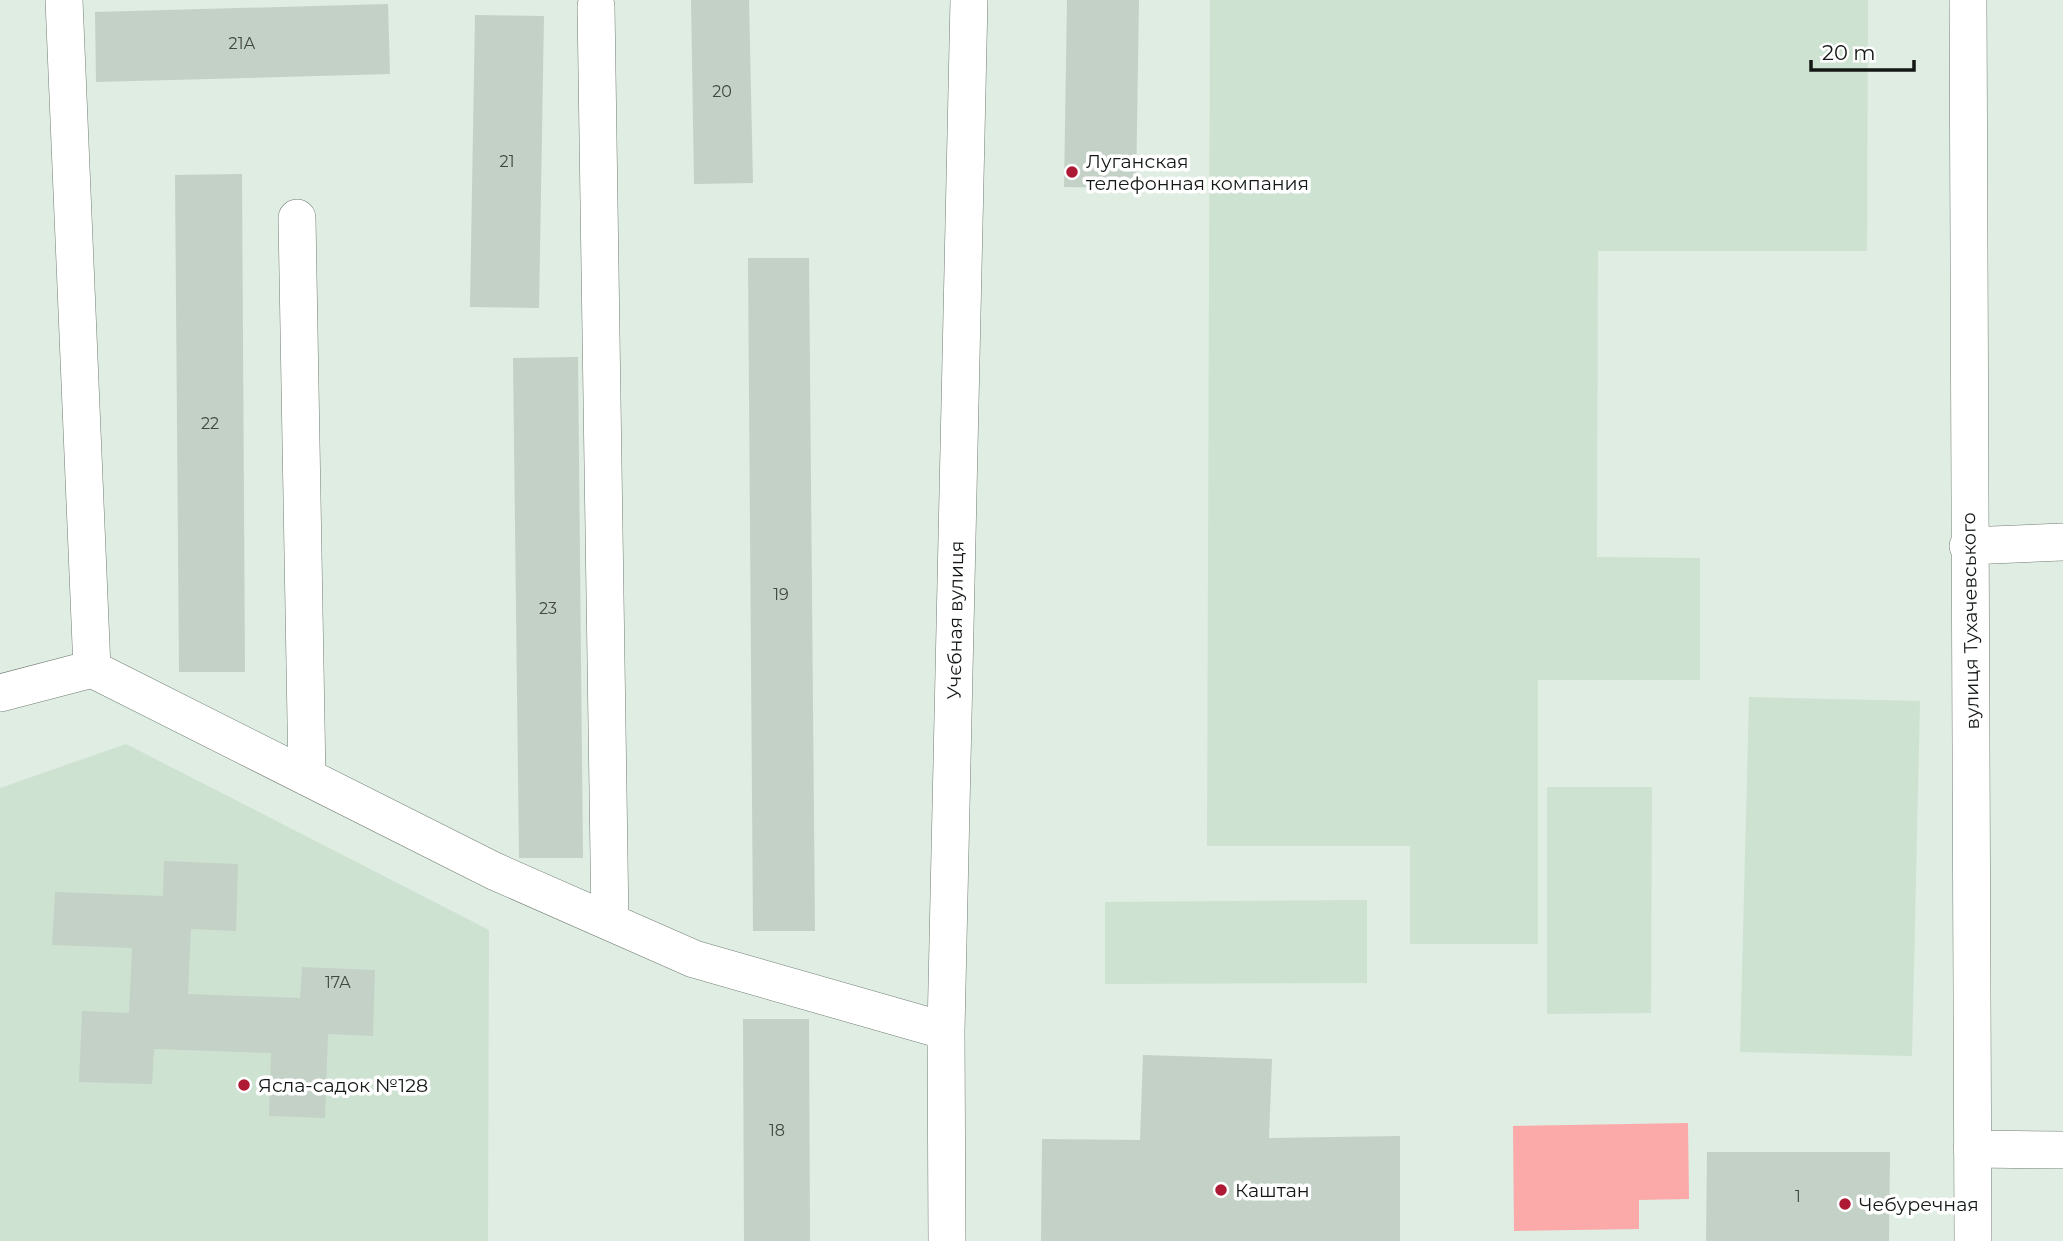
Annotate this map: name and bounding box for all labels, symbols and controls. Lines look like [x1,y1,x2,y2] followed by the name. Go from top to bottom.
[1811,28,1914,72] scale bar
[229,34,255,53] house number: 21А
[1822,40,1876,65] text: 20 m
[712,82,732,101] house number: 20
[1086,150,1309,195] place label: Луганская телефонная компания
[500,152,514,171] house number: 21
[1064,164,1080,180] marker: Луганская телефонная компания
[201,414,219,433] house number: 22
[1957,512,1984,730] street label: вулиця Тухачевського
[943,540,968,700] street label: Учєбная вулиця
[773,585,789,604] house number: 19
[539,599,557,618] house number: 23
[325,973,351,992] house number: 17А
[258,1074,428,1097] place label: Ясла-садок №128
[236,1077,252,1093] marker: Ясла-садок №128
[769,1121,785,1140] house number: 18
[1235,1179,1310,1202] place label: Каштан
[1213,1182,1229,1198] marker: Каштан
[1795,1187,1801,1206] house number: 1
[1859,1193,1979,1216] place label: Чебуречная
[1837,1196,1853,1212] marker: Чебуречная

